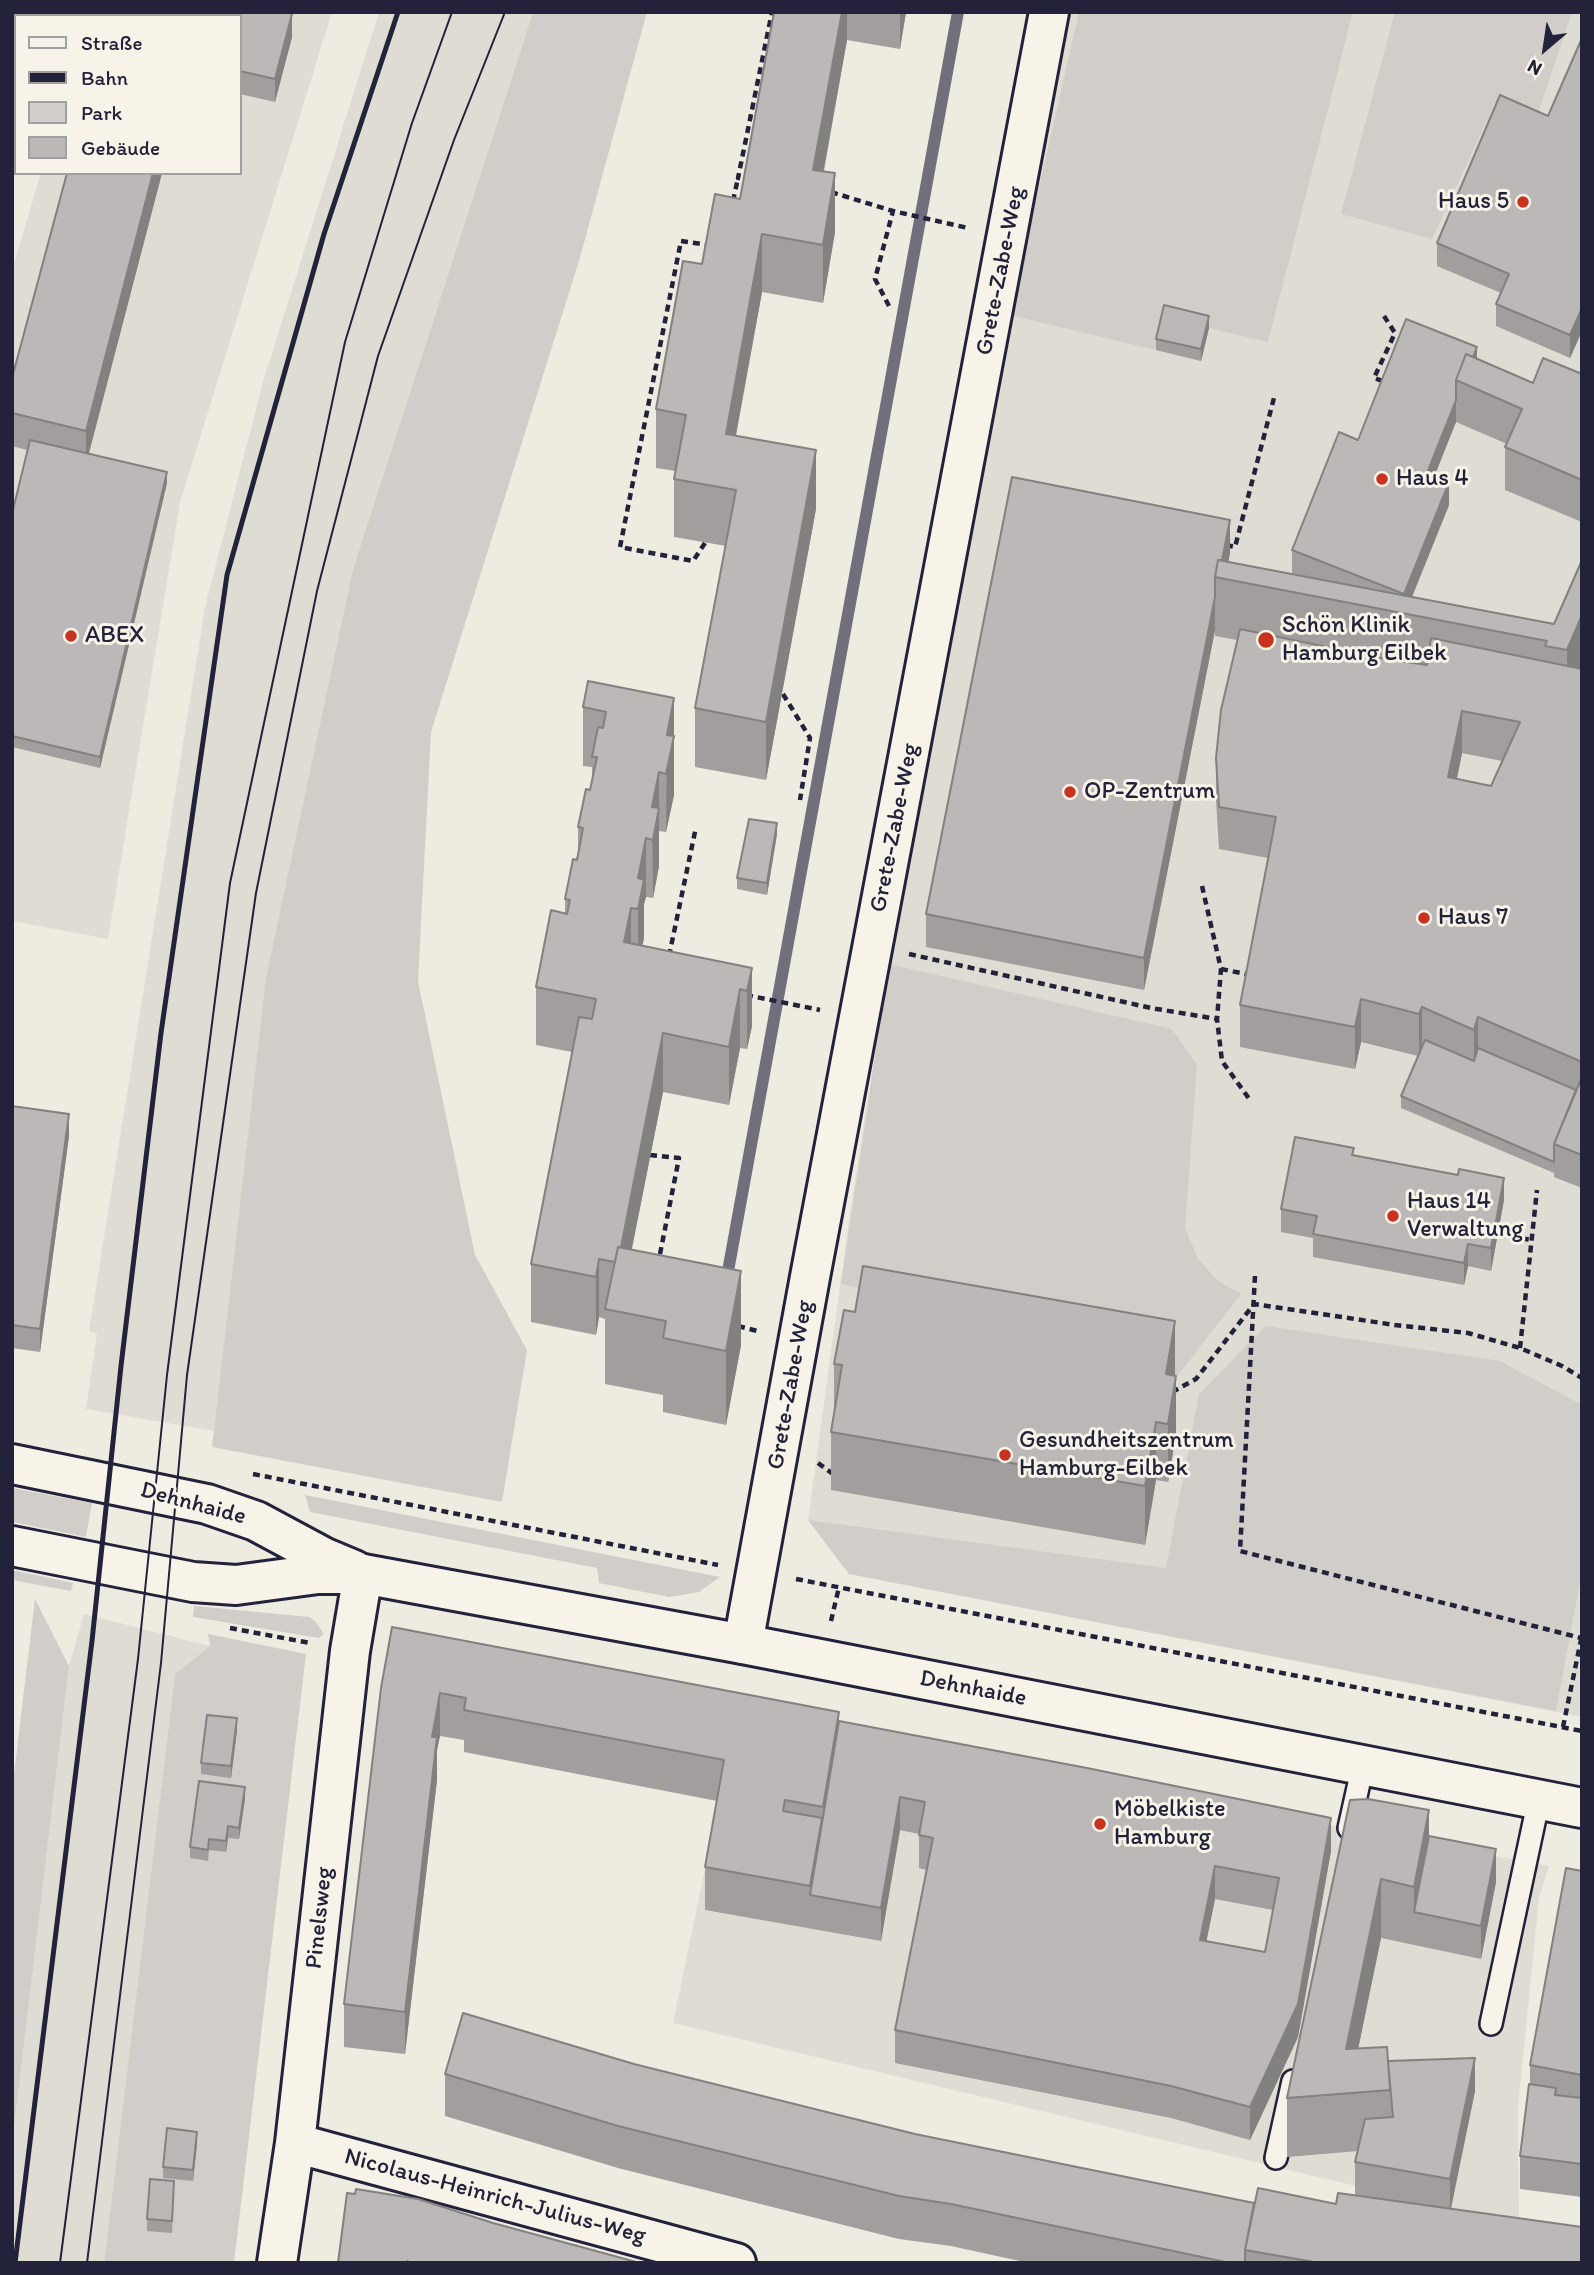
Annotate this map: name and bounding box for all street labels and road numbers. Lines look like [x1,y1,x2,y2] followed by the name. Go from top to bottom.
[971,184,1031,358] street label: Grete-Zabe-Weg
[865,741,925,915] street label: Grete-Zabe-Weg
[762,1298,820,1472] street label: Grete-Zabe-Weg
[137,1476,249,1532] street label: Dehnhaide
[917,1665,1029,1713] street label: Dehnhaide
[300,1866,340,1970] street label: Pinelsweg
[341,2143,649,2251] street label: Nicolaus-Heinrich-Julius-Weg

